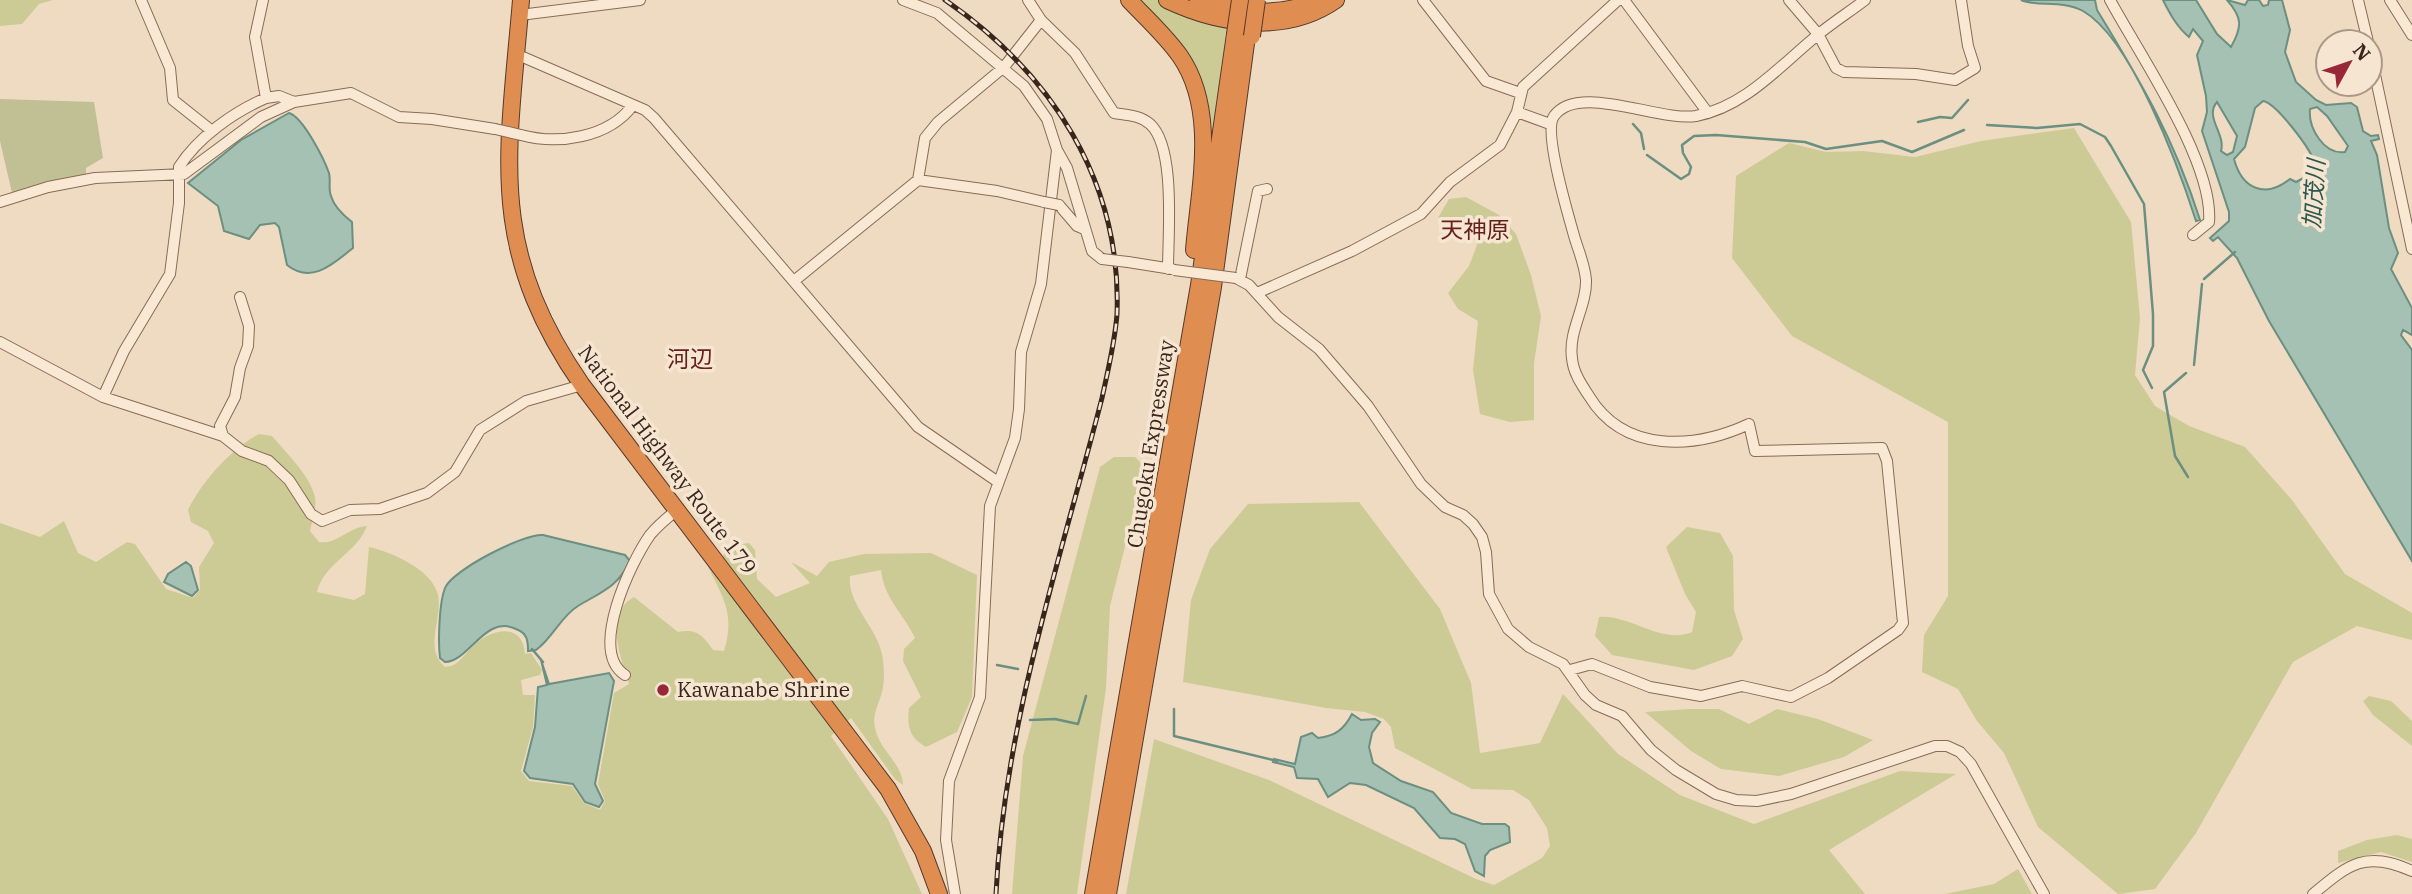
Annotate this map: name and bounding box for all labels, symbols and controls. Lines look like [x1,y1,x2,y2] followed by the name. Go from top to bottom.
[2314,28,2384,98] north arrow
[2348,39,2376,66] text: N
[2296,155,2331,229] water label: 加茂川
[1441,214,1510,244] district label: 天神原
[1120,337,1180,550] street label: Chugoku Expressway
[572,339,763,580] street label: National Highway Route 179
[667,343,713,373] district label: 河辺
[677,675,850,703] place label: Kawanabe Shrine
[655,682,671,698] marker: Kawanabe Shrine

